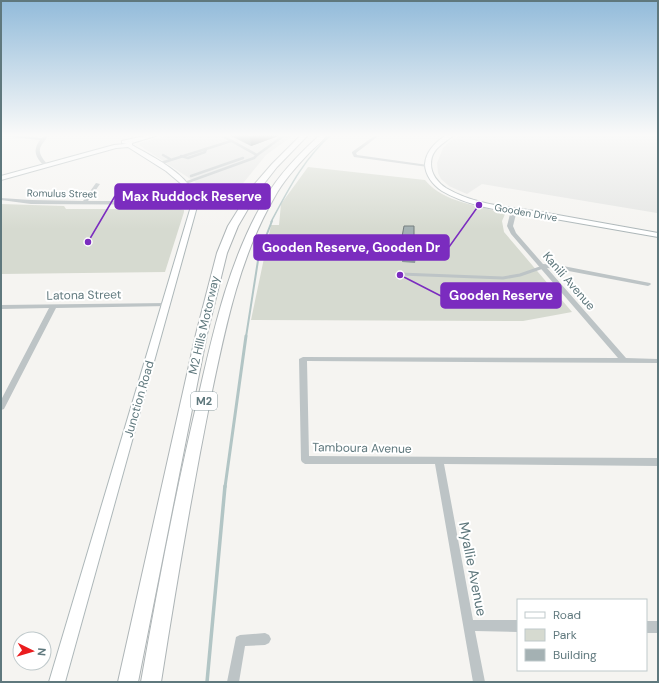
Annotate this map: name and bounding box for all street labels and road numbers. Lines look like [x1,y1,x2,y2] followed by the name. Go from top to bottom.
[27,186,97,201] street label: Romulus Street
[494,201,559,224] street label: Gooden Drive
[539,248,599,314] street label: Kanili Avenue
[185,274,223,376] street label: M2 Hills Motorway
[46,286,122,304] street label: Latona Street
[120,359,158,439] street label: Junction Road
[191,392,217,410] road number: M2
[312,439,412,457] street label: Tamboura Avenue
[455,520,491,618] street label: Myallie Avenue

